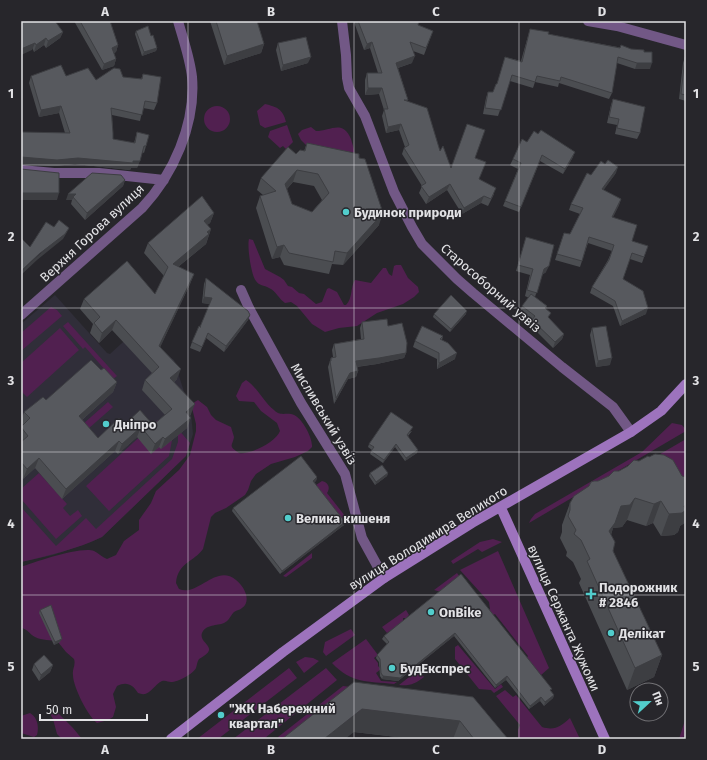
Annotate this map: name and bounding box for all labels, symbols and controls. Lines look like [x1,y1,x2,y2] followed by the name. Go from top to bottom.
[100,4,109,19] text: A
[267,4,275,19] text: B
[432,4,440,19] text: C
[598,4,607,19] text: D
[8,86,14,101] text: 1
[693,86,699,101] text: 1
[37,181,147,285] street label: Верхня Горова вулиця
[354,205,462,220] place label: Будинок природи
[341,207,351,217] marker: Будинок природи
[8,229,15,244] text: 2
[693,229,700,244] text: 2
[438,240,544,336] street label: Старособорний узвіз
[288,361,360,467] street label: Мисливський узвіз
[7,373,15,388] text: 3
[692,373,700,388] text: 3
[113,417,157,432] place label: Дніпро
[101,419,111,429] marker: Дніпро
[346,483,510,593] street label: вулиця Володимира Великого
[296,511,390,526] place label: Велика кишеня
[283,513,293,523] marker: Велика кишеня
[7,516,15,531] text: 4
[692,516,700,531] text: 4
[525,542,603,694] street label: вулиця Сержанта Жужоми
[599,580,678,610] place label: Подорожник # 2846
[586,589,596,599] marker: Подорожник # 2846
[439,605,481,620] place label: OnBike
[426,607,436,617] marker: OnBike
[618,626,666,641] place label: Делікат
[606,628,616,638] marker: Делікат
[8,659,15,674] text: 5
[693,659,700,674] text: 5
[400,661,471,676] place label: БудЕкспрес
[387,663,397,673] marker: БудЕкспрес
[629,682,669,722] north arrow
[649,690,666,707] text: Пн
[40,696,147,722] scale bar
[229,701,336,731] place label: "ЖК Набережний квартал"
[46,703,72,717] text: 50 m
[216,710,226,720] marker: "ЖК Набережний квартал"
[100,742,109,757] text: A
[267,742,275,757] text: B
[432,742,440,757] text: C
[598,742,607,757] text: D

